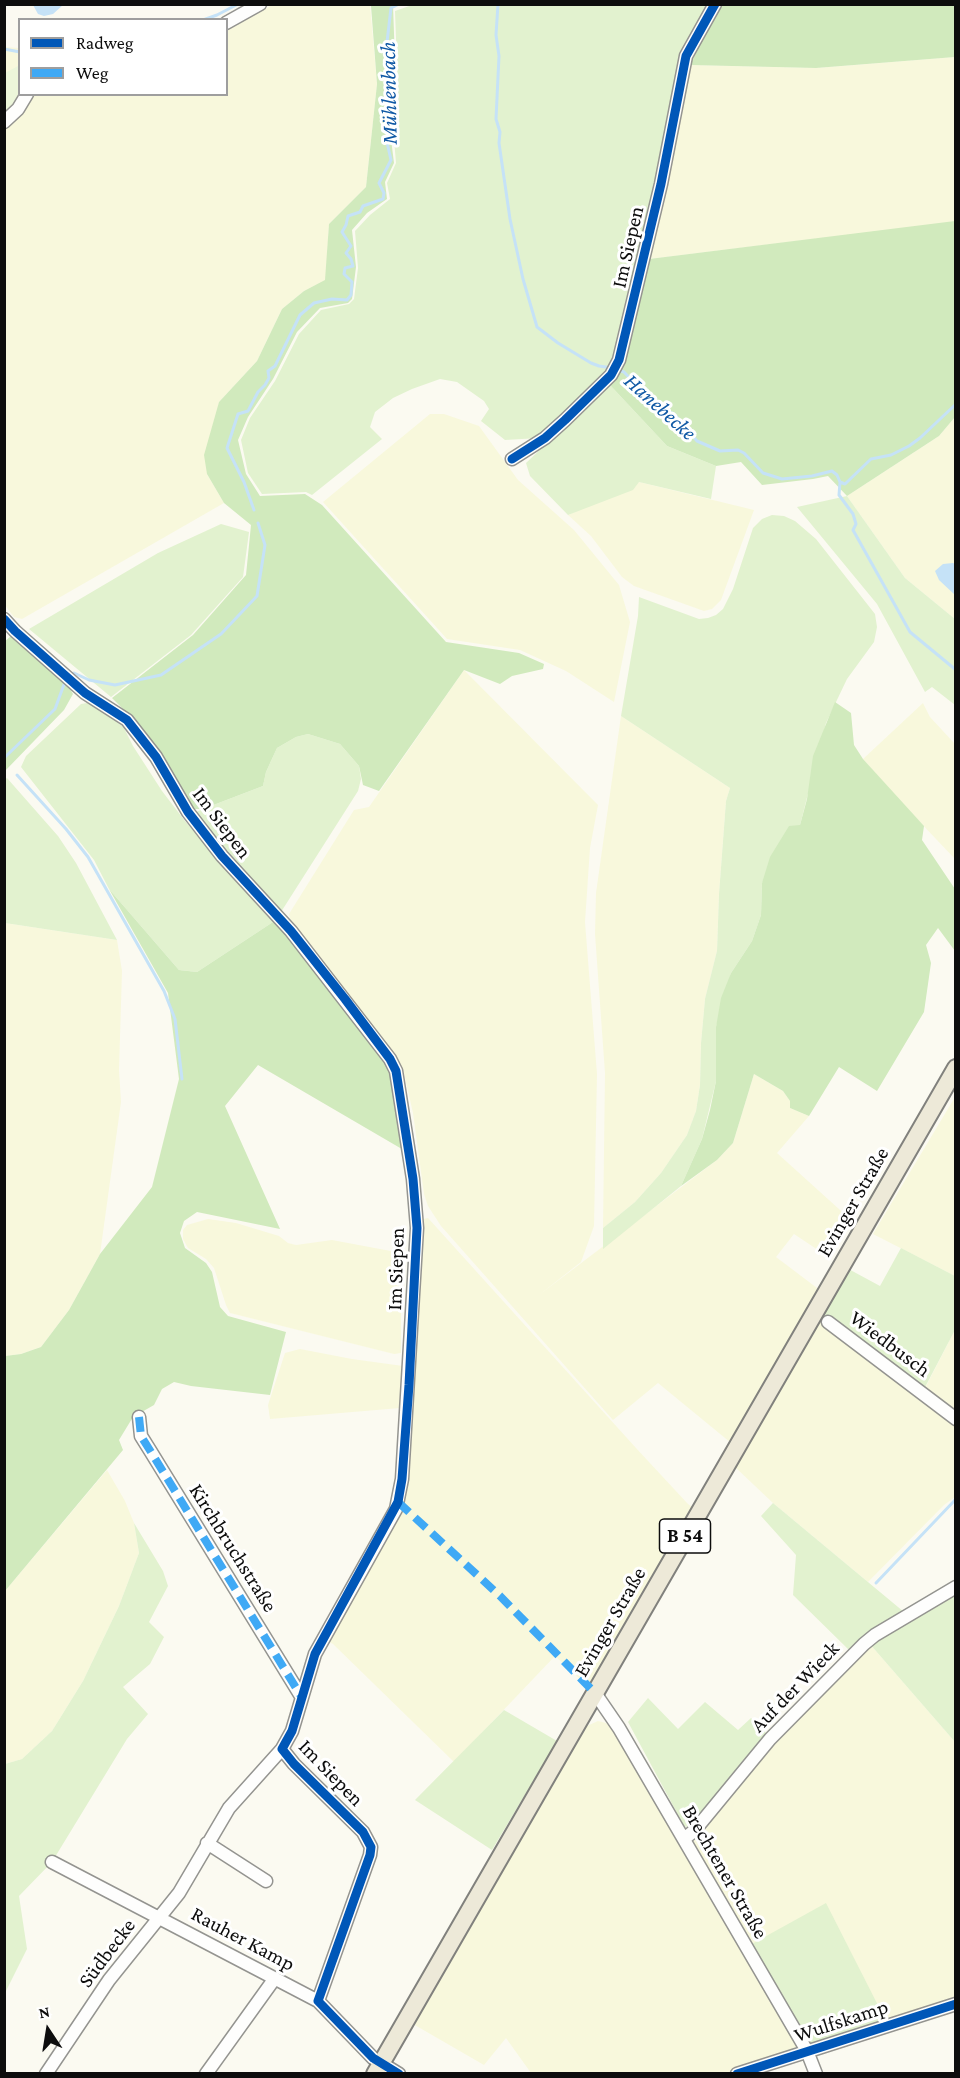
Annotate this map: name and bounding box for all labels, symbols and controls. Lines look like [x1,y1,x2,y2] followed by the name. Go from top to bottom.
[18,18,228,96] legend
[76,33,133,53] text: Radweg
[375,41,403,145] water label: Mühlenbach
[76,63,108,83] text: Weg
[606,204,650,290] street label: Im Siepen
[619,368,701,446] water label: Hanebecke
[187,782,257,864] street label: Im Siepen
[811,1143,895,1261] street label: Evinger Straße
[382,1227,410,1311] street label: Im Siepen
[845,1305,935,1383] street label: Wiedbusch
[183,1479,283,1617] street label: Kirchbruchstraße
[660,1519,710,1553] road number: B 54
[568,1563,652,1681] street label: Evinger Straße
[745,1636,845,1738] street label: Auf der Wieck
[293,1734,369,1812] street label: Im Siepen
[677,1801,773,1943] street label: Brechtener Straße
[187,1901,299,1977] street label: Rauher Kamp
[73,1914,141,1992] street label: Südbecke
[791,1994,891,2048] street label: Wulfskamp
[18,2000,78,2060] north arrow
[37,2002,51,2021] text: N

